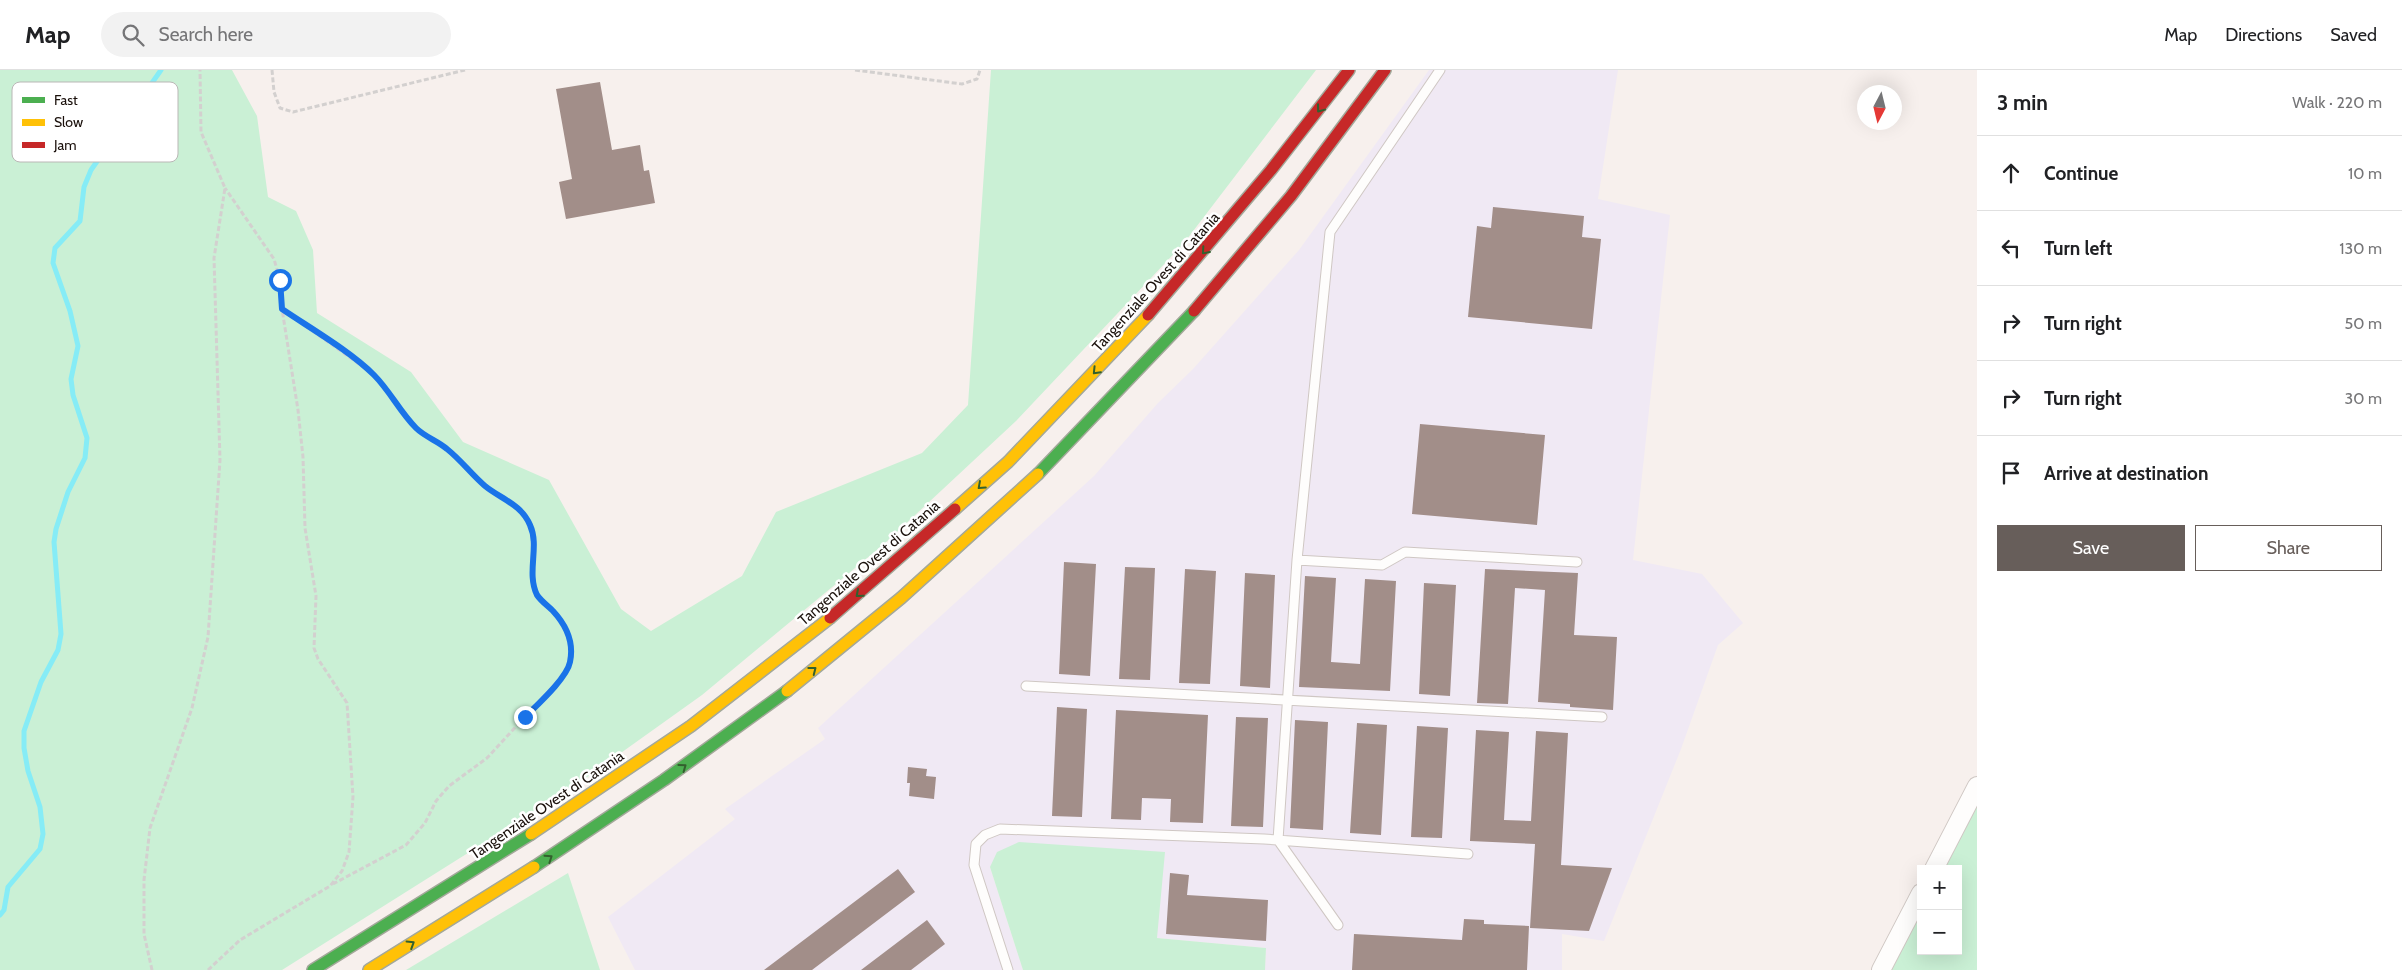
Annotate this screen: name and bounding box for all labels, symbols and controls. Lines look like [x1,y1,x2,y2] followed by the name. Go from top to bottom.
[101,12,451,57] search box
[25,20,71,49] text: Map
[119,21,147,49] icon: search
[159,23,253,46] text: Search here
[2164,24,2197,46] text: Map
[2225,24,2302,46] text: Directions
[2330,24,2377,46] text: Saved
[12,82,178,162] legend
[1857,85,1902,130] north arrow
[1997,90,2048,115] text: 3 min
[54,91,78,109] text: Fast
[2292,93,2382,112] text: Walk · 220 m
[1317,103,1325,112] one-way arrow
[54,113,83,131] text: Slow
[53,136,76,154] text: Jam
[1997,159,2025,187] icon: ahead
[2044,162,2118,185] text: Continue
[2348,164,2382,183] text: 10 m
[1089,208,1224,355] street label: Tangenziale Ovest di Catania
[1997,234,2025,262] icon: left
[2044,237,2112,260] text: Turn left
[2339,239,2382,258] text: 130 m
[1202,246,1211,255] one-way arrow
[269,269,292,292] route start
[1997,309,2025,337] icon: right
[2044,312,2122,335] text: Turn right
[2345,314,2382,333] text: 50 m
[1093,366,1102,375] one-way arrow
[1997,384,2025,412] icon: right
[2044,387,2122,410] text: Turn right
[2345,389,2382,408] text: 30 m
[1997,459,2025,487] icon: arrive
[2044,462,2208,485] text: Arrive at destination
[978,481,987,490] one-way arrow
[795,496,944,629] street label: Tangenziale Ovest di Catania
[1997,525,2185,571] button: Save
[2195,525,2382,571] button: Share
[856,588,865,596] one-way arrow
[807,667,816,675] one-way arrow
[514,706,537,729] route end
[467,746,628,863] street label: Tangenziale Ovest di Catania
[677,764,687,773] one-way arrow
[544,855,553,865] one-way arrow
[1917,865,1962,955] map controls
[1917,865,1962,910] button: +
[1917,910,1962,955] button: −
[405,941,414,951] one-way arrow

